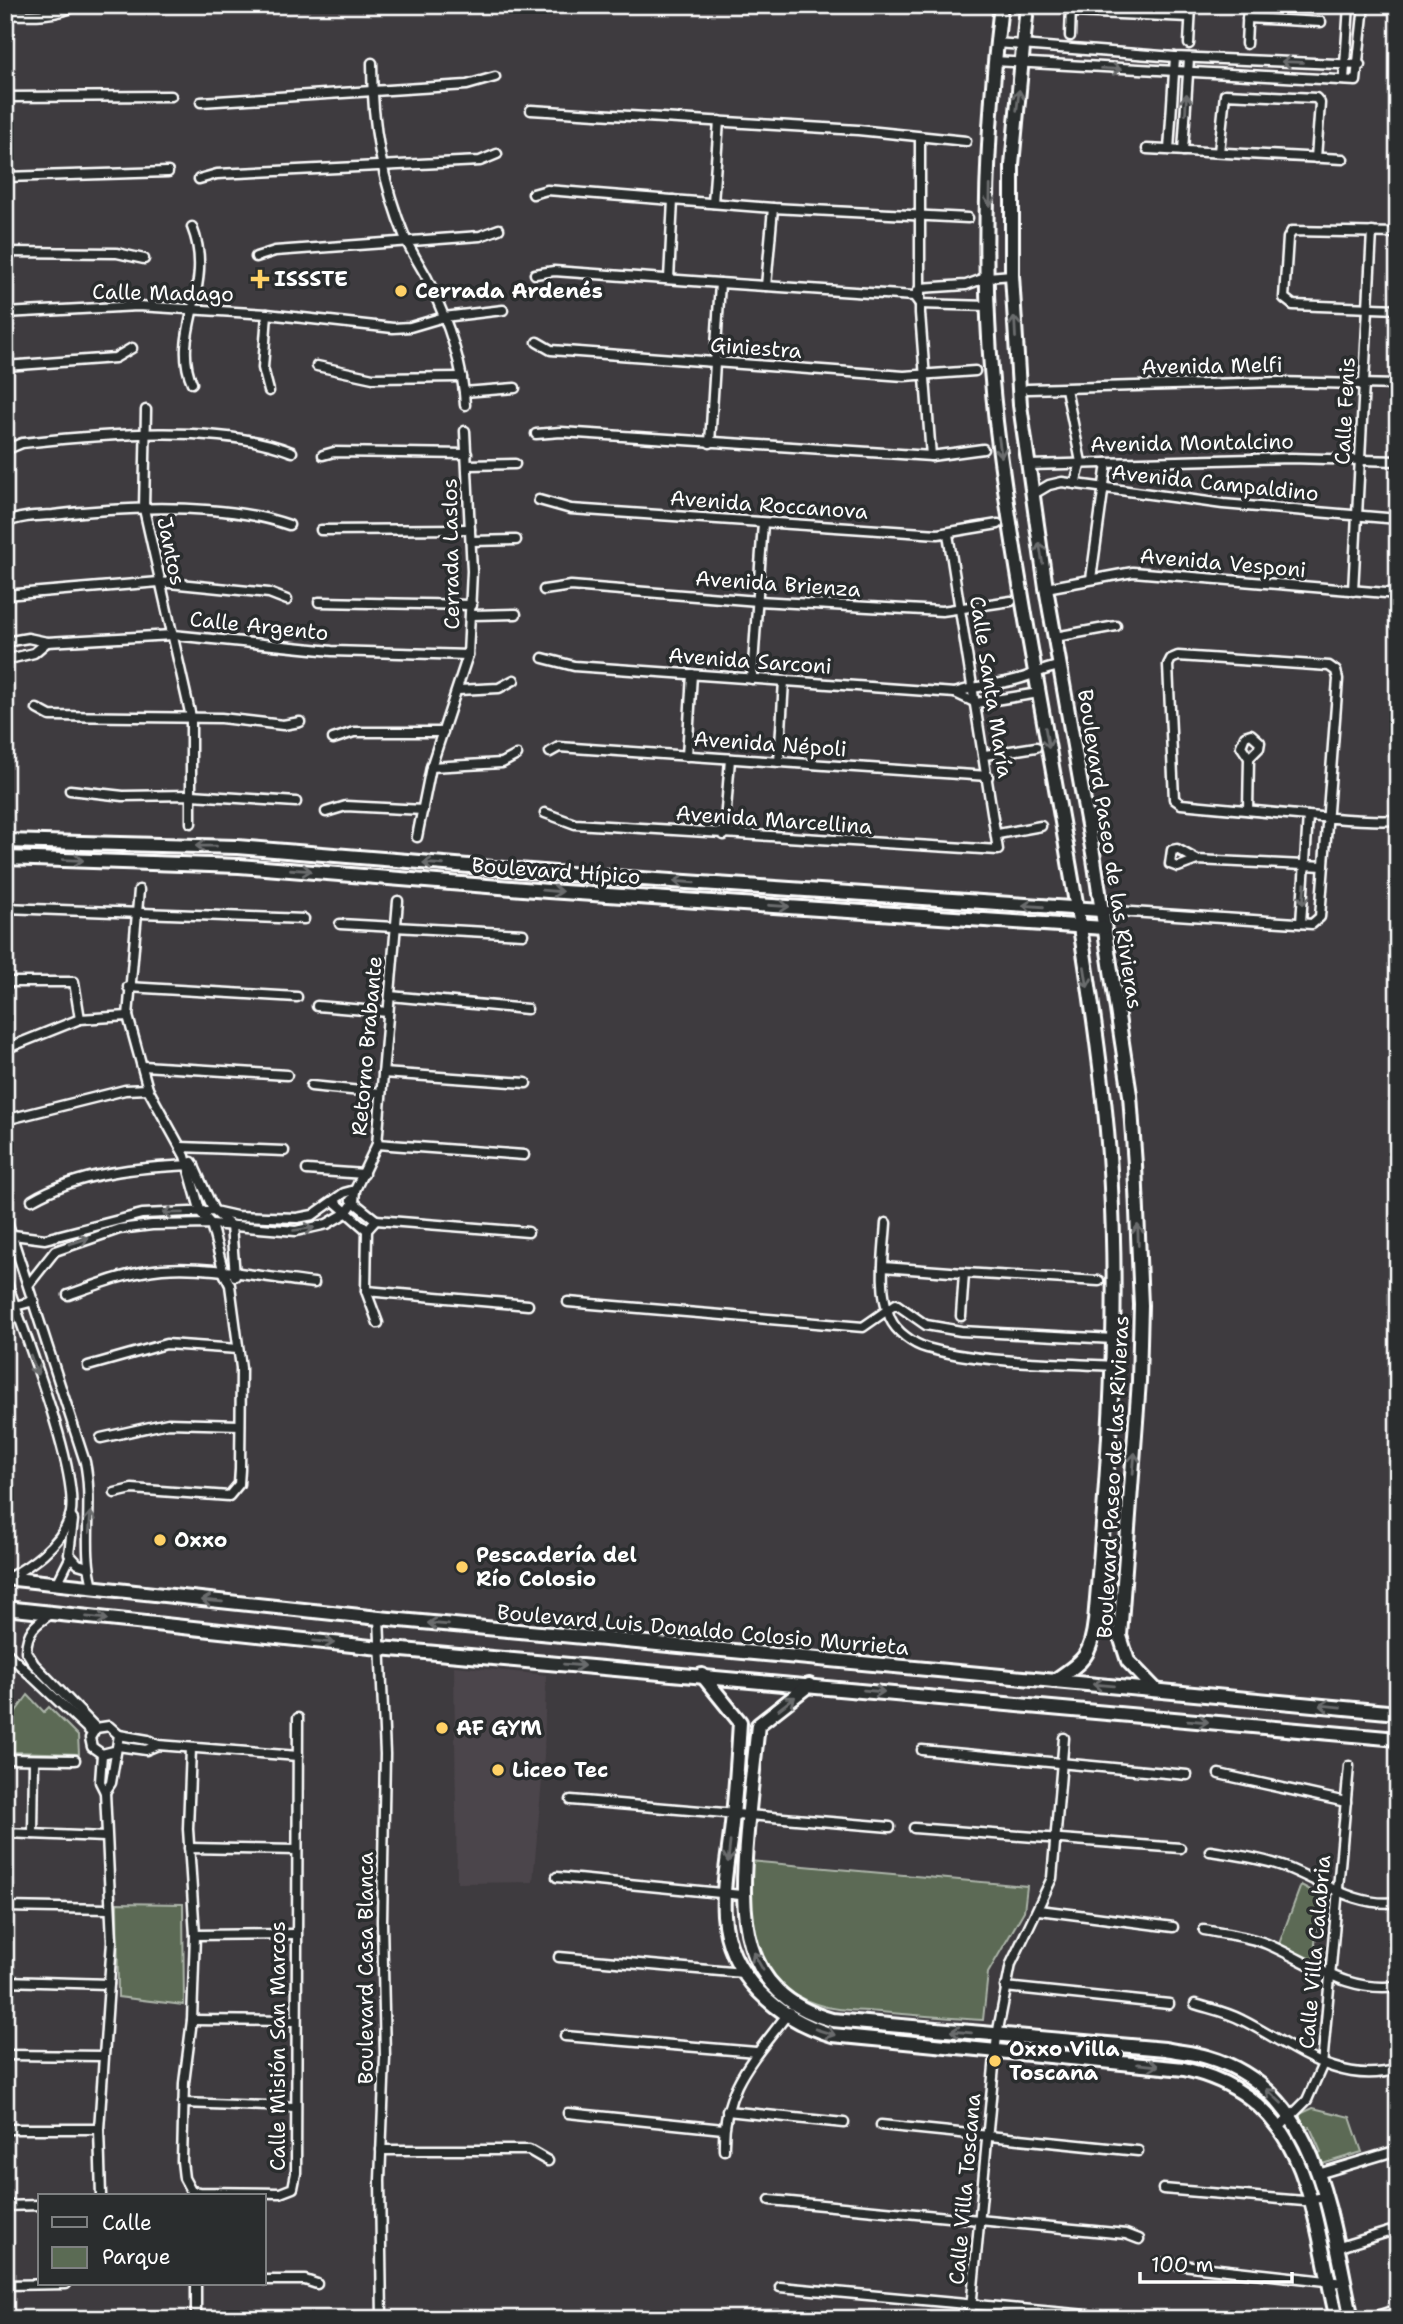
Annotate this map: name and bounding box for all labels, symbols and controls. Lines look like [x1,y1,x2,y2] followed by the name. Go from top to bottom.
[1281,55,1304,68] one-way arrow
[1100,63,1123,76] one-way arrow
[1011,89,1024,112] one-way arrow
[1179,93,1192,116] one-way arrow
[983,184,996,207] one-way arrow
[274,265,348,293] place label: ISSSTE
[252,271,268,287] marker: ISSSTE
[415,277,603,305] place label: Cerrada Ardenés
[92,278,234,308] street label: Calle Madago
[393,283,409,299] marker: Cerrada Ardenés
[1008,316,1021,339] one-way arrow
[709,331,803,365] street label: Giniestra
[1141,351,1283,381] street label: Avenida Melfi
[1328,356,1362,466] street label: Calle Fenis
[1090,427,1294,459] street label: Avenida Montalcino
[993,435,1006,458] one-way arrow
[1110,458,1320,508] street label: Avenida Campaldino
[436,478,466,630] street label: Cerrada Laslos
[669,484,869,526] street label: Avenida Roccanova
[150,514,192,588] street label: Jantos
[1034,542,1047,565] one-way arrow
[1139,542,1307,584] street label: Avenida Vesponi
[694,564,862,604] street label: Avenida Brienza
[963,594,1019,780] street label: Calle Santa María
[188,605,330,647] street label: Calle Argento
[667,641,833,681] street label: Avenida Sarconi
[1071,687,1149,1011] street label: Boulevard Paseo de las Rivieras
[692,725,848,763] street label: Avenida Népoli
[1040,726,1054,749] one-way arrow
[675,799,873,841] street label: Avenida Marcellina
[195,840,218,853] one-way arrow
[471,851,641,891] street label: Boulevard Hípico
[62,853,85,867] one-way arrow
[422,857,444,870] one-way arrow
[289,864,312,877] one-way arrow
[673,875,696,888] one-way arrow
[1297,882,1310,905] one-way arrow
[540,885,563,898] one-way arrow
[767,899,790,912] one-way arrow
[1022,899,1045,912] one-way arrow
[345,955,389,1137] street label: Retorno Brabante
[1080,965,1093,988] one-way arrow
[162,1206,185,1220] one-way arrow
[292,1223,315,1236] one-way arrow
[1131,1225,1144,1247] one-way arrow
[68,1234,90,1247] one-way arrow
[1091,1315,1135,1639] street label: Boulevard Paseo de las Rivieras
[29,1354,42,1375] one-way arrow
[1128,1452,1141,1474] one-way arrow
[84,1511,97,1533] one-way arrow
[174,1526,227,1554] place label: Oxxo
[152,1532,168,1548] marker: Oxxo
[476,1541,637,1593] place label: Pescadería del Río Colosio
[454,1559,470,1575] marker: Pescadería del Río Colosio
[201,1595,224,1608] one-way arrow
[496,1598,910,1662] street label: Boulevard Luis Donaldo Colosio Murrieta
[86,1612,108,1625] one-way arrow
[428,1617,450,1630] one-way arrow
[312,1636,335,1649] one-way arrow
[562,1659,585,1672] one-way arrow
[1093,1678,1115,1691] one-way arrow
[862,1685,885,1698] one-way arrow
[777,1695,795,1710] one-way arrow
[1319,1700,1342,1713] one-way arrow
[456,1714,542,1742] place label: AF GYM
[1186,1715,1209,1728] one-way arrow
[434,1720,450,1736] marker: AF GYM
[512,1756,608,1784] place label: Liceo Tec
[490,1762,506,1778] marker: Liceo Tec
[722,1840,735,1863] one-way arrow
[352,1852,380,2084] street label: Boulevard Casa Blanca
[1293,1854,1337,2050] street label: Calle Villa Calabria
[264,1921,292,2171] street label: Calle Misión San Marcos
[751,1951,765,1972] one-way arrow
[950,2025,973,2038] one-way arrow
[814,2026,836,2039] one-way arrow
[1009,2035,1120,2087] place label: Oxxo Villa Toscana
[987,2053,1003,2069] marker: Oxxo Villa Toscana
[1137,2059,1159,2072] one-way arrow
[1265,2088,1282,2105] one-way arrow
[943,2092,987,2286] street label: Calle Villa Toscana
[38,2194,266,2286] legend
[102,2209,152,2237] text: Calle
[1140,2240,1293,2284] scale bar
[102,2243,171,2271] text: Parque
[1151,2251,1214,2279] text: 100 m

